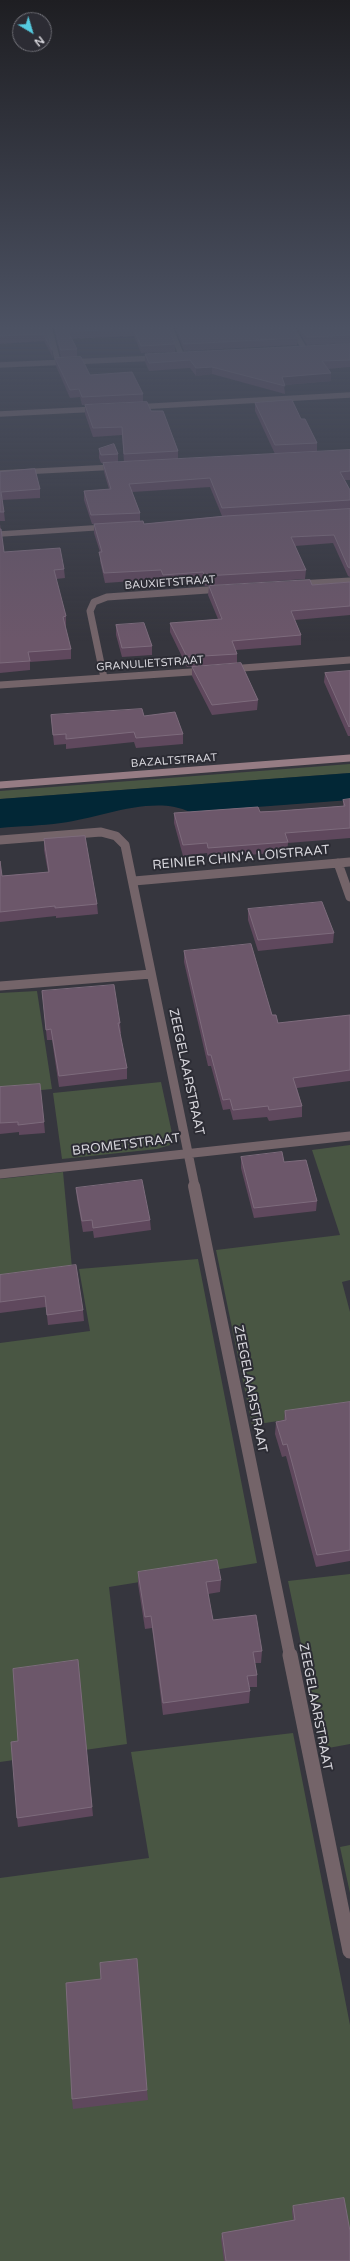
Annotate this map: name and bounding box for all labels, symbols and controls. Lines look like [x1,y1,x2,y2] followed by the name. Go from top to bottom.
[12,12,52,52] north arrow
[32,33,47,49] text: N
[124,573,216,593] street label: BAUXIETSTRAAT
[96,654,204,674] street label: GRANULIETSTRAAT
[130,751,218,771] street label: BAZALTSTRAAT
[152,842,330,874] street label: REINIER CHIN'A LOISTRAAT
[165,1007,207,1137] street label: ZEEGELAARSTRAAT
[71,1131,181,1159] street label: BROMETSTRAAT
[230,1324,270,1454] street label: ZEEGELAARSTRAAT
[295,1642,335,1772] street label: ZEEGELAARSTRAAT

